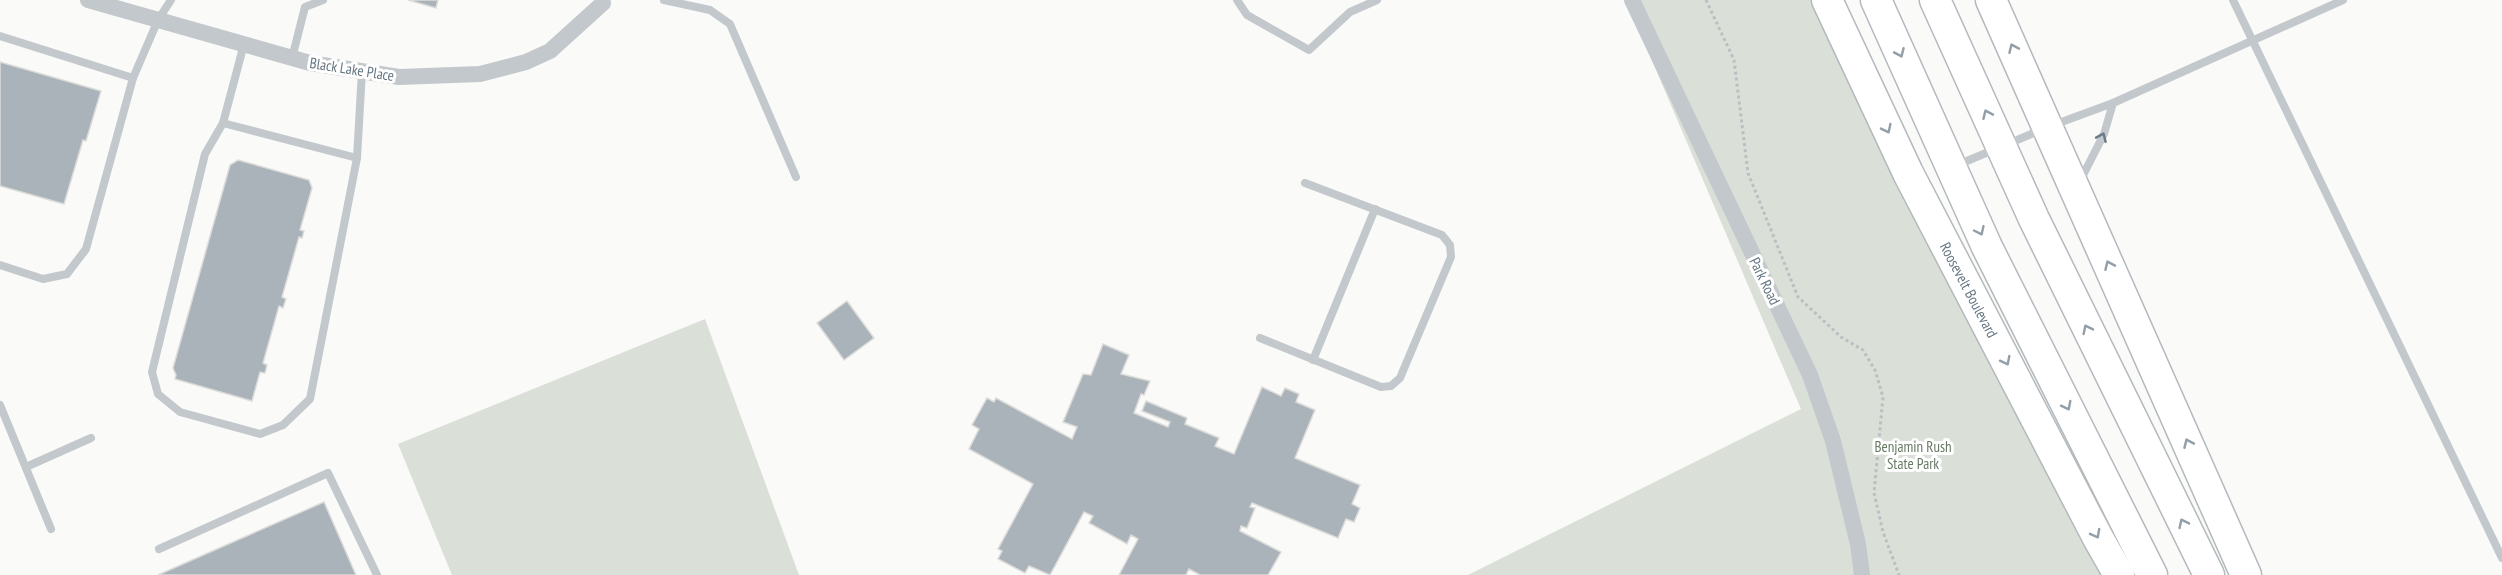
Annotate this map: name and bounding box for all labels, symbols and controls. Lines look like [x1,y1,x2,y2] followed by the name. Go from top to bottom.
[2008,44,2020,55] one-way arrow
[1892,47,1904,58] one-way arrow
[308,53,396,85] street label: Black Lake Place
[1982,110,1994,121] one-way arrow
[1879,123,1891,134] one-way arrow
[2094,133,2106,144] one-way arrow
[1972,225,1984,236] one-way arrow
[1936,239,2002,341] street label: Roosevelt Boulevard
[1745,254,1785,308] street label: Park Road
[2104,260,2116,271] one-way arrow
[2083,325,2094,336] one-way arrow
[1999,355,2010,366] one-way arrow
[2060,399,2071,410] one-way arrow
[1874,437,1952,473] park label: Benjamin Rush State Park
[2183,439,2195,450] one-way arrow
[2179,518,2190,529] one-way arrow
[2089,528,2100,539] one-way arrow

